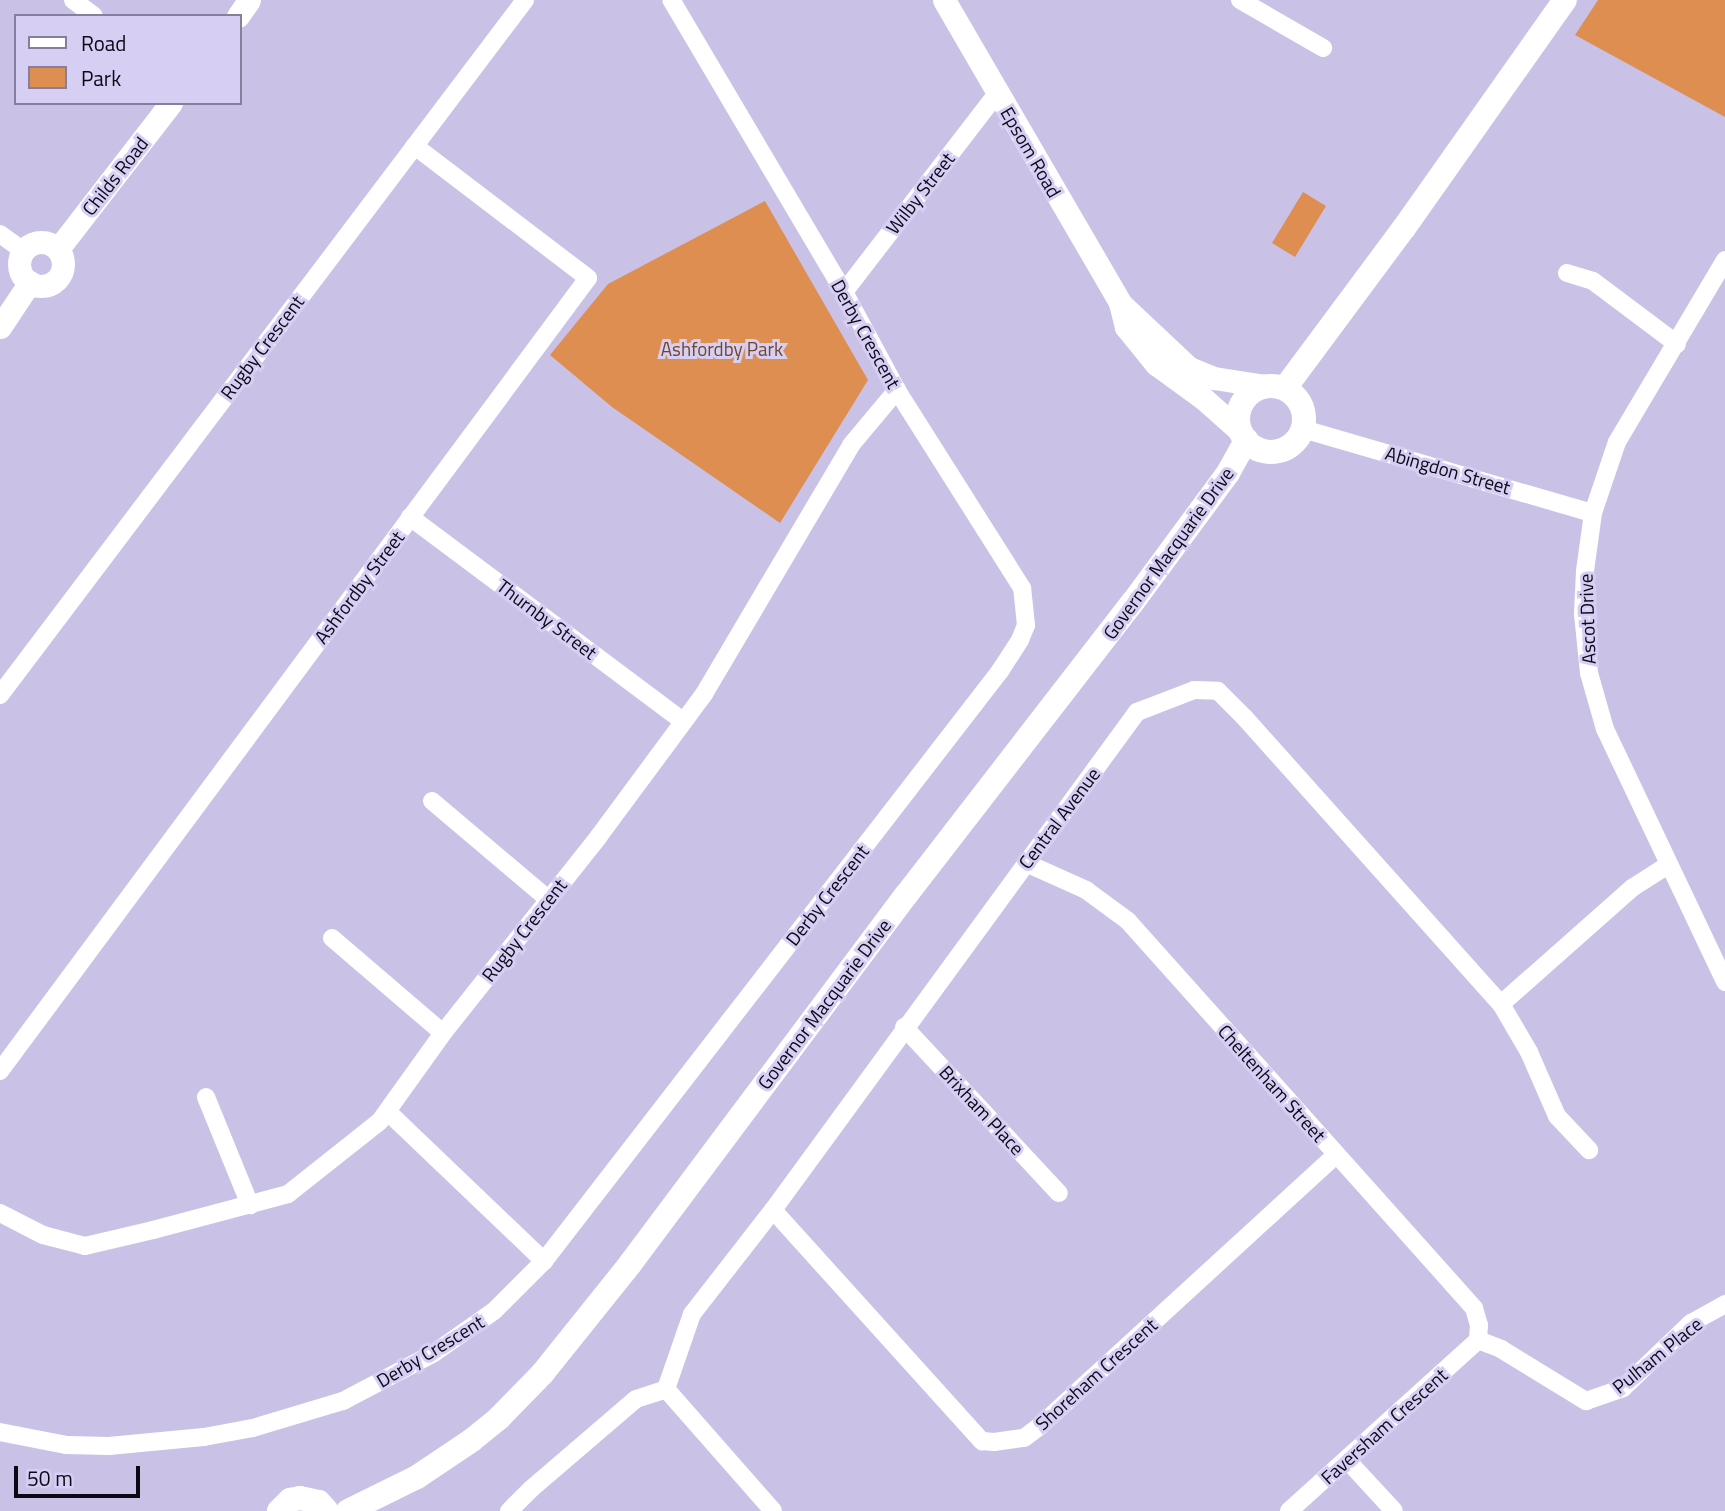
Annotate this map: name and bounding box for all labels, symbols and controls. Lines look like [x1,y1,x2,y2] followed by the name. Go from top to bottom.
[14,14,242,105] legend
[81,27,126,59] text: Road
[81,62,121,94] text: Park
[996,103,1066,201] street label: Epsom Road
[77,132,153,220] street label: Childs Road
[881,148,959,238] street label: Wilby Street
[827,275,905,393] street label: Derby Crescent
[215,290,309,404] street label: Rugby Crescent
[661,338,783,360] park label: Ashfordby Park
[1383,441,1513,499] street label: Abingdon Street
[1098,463,1238,643] street label: Governor Macquarie Drive
[309,526,409,648] street label: Ashfordby Street
[1574,573,1600,665] street label: Ascot Drive
[493,574,601,664] street label: Thurnby Street
[1014,763,1104,873] street label: Central Avenue
[781,840,873,950] street label: Derby Crescent
[477,874,571,986] street label: Rugby Crescent
[753,914,895,1094] street label: Governor Macquarie Drive
[1213,1020,1331,1146] street label: Cheltenham Street
[935,1061,1029,1159] street label: Brixham Place
[372,1310,488,1392] street label: Derby Crescent
[1608,1312,1706,1398] street label: Pulham Place
[1030,1313,1162,1435] street label: Shoreham Crescent
[1316,1363,1452,1489] street label: Faversham Crescent
[18,1452,144,1496] scale bar
[27,1462,73,1494] text: 50 m

